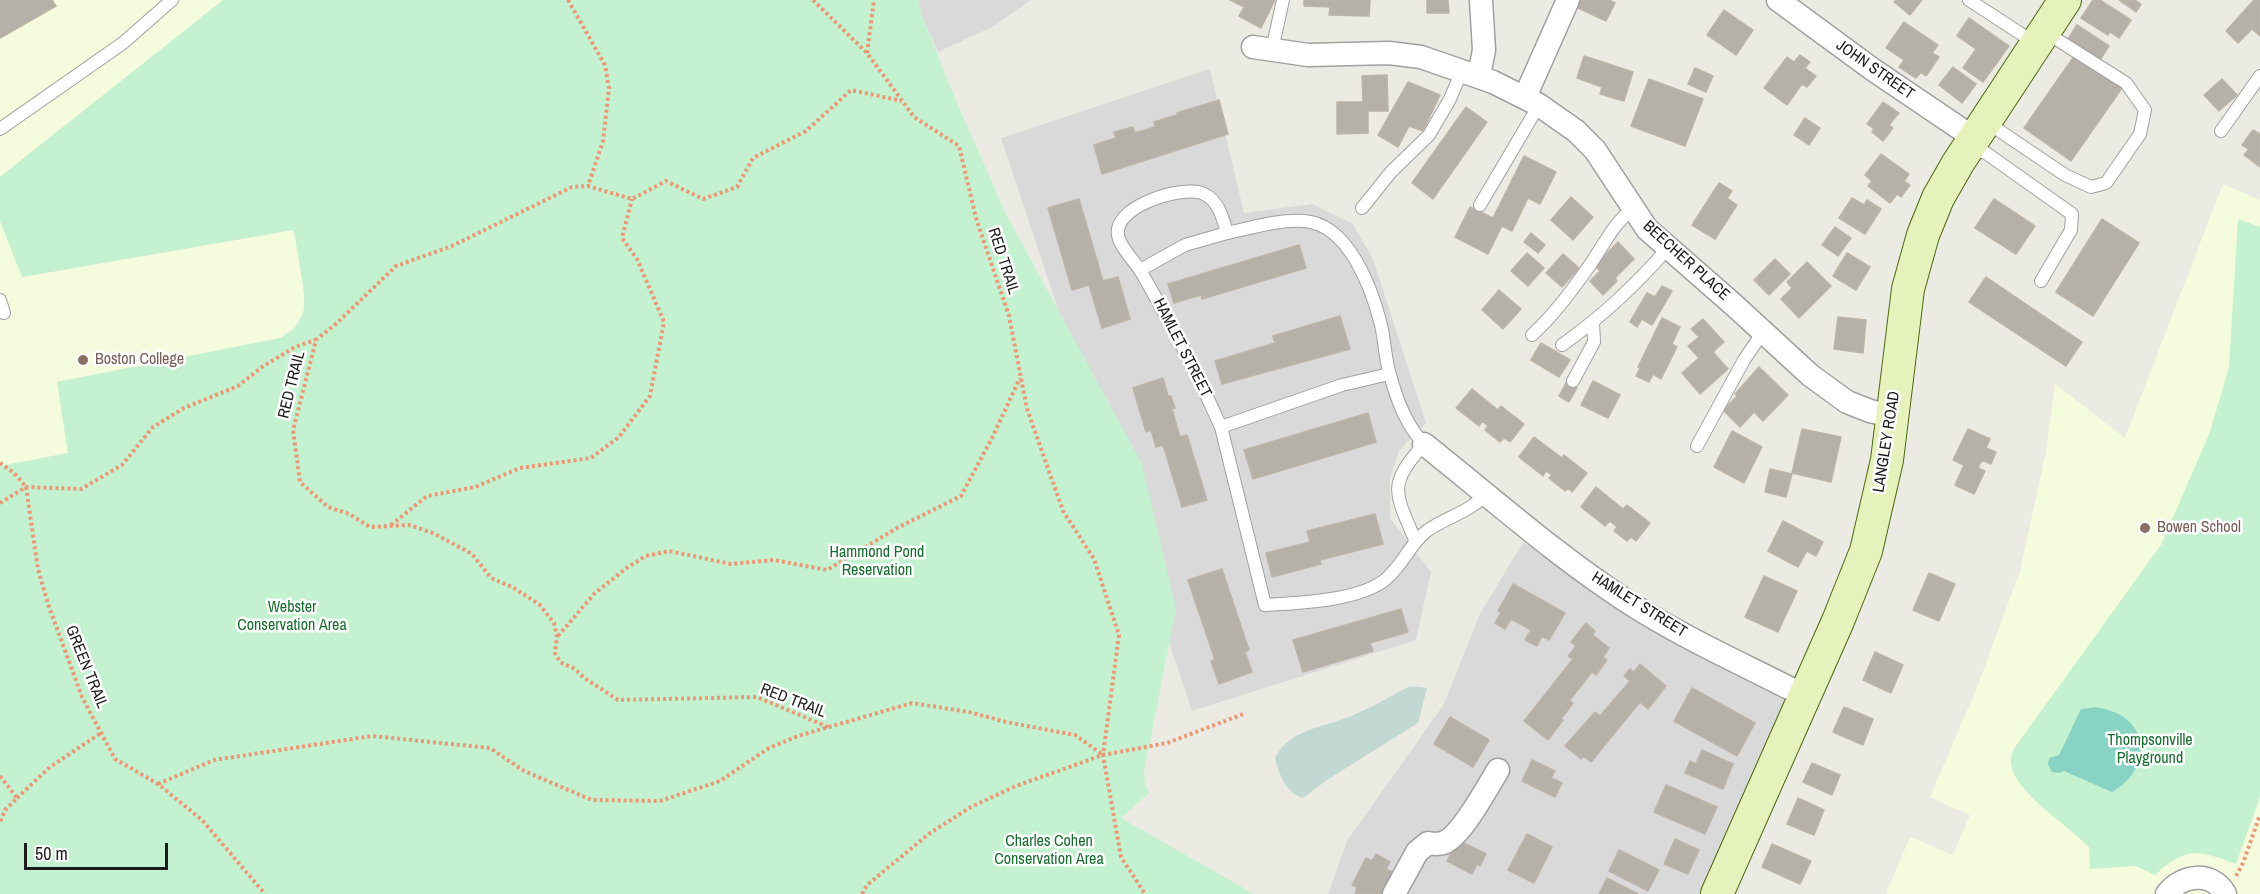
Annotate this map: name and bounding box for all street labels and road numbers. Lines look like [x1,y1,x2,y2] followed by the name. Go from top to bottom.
[1832,36,1918,104] street label: JOHN STREET
[1639,217,1733,305] street label: BEECHER PLACE
[983,225,1023,297] street label: RED TRAIL
[1149,295,1215,401] street label: HAMLET STREET
[274,349,310,421] street label: RED TRAIL
[1870,390,1904,494] street label: LANGLEY ROAD
[1588,568,1690,642] street label: HAMLET STREET
[61,623,111,711] street label: GREEN TRAIL
[758,680,828,722] street label: RED TRAIL

